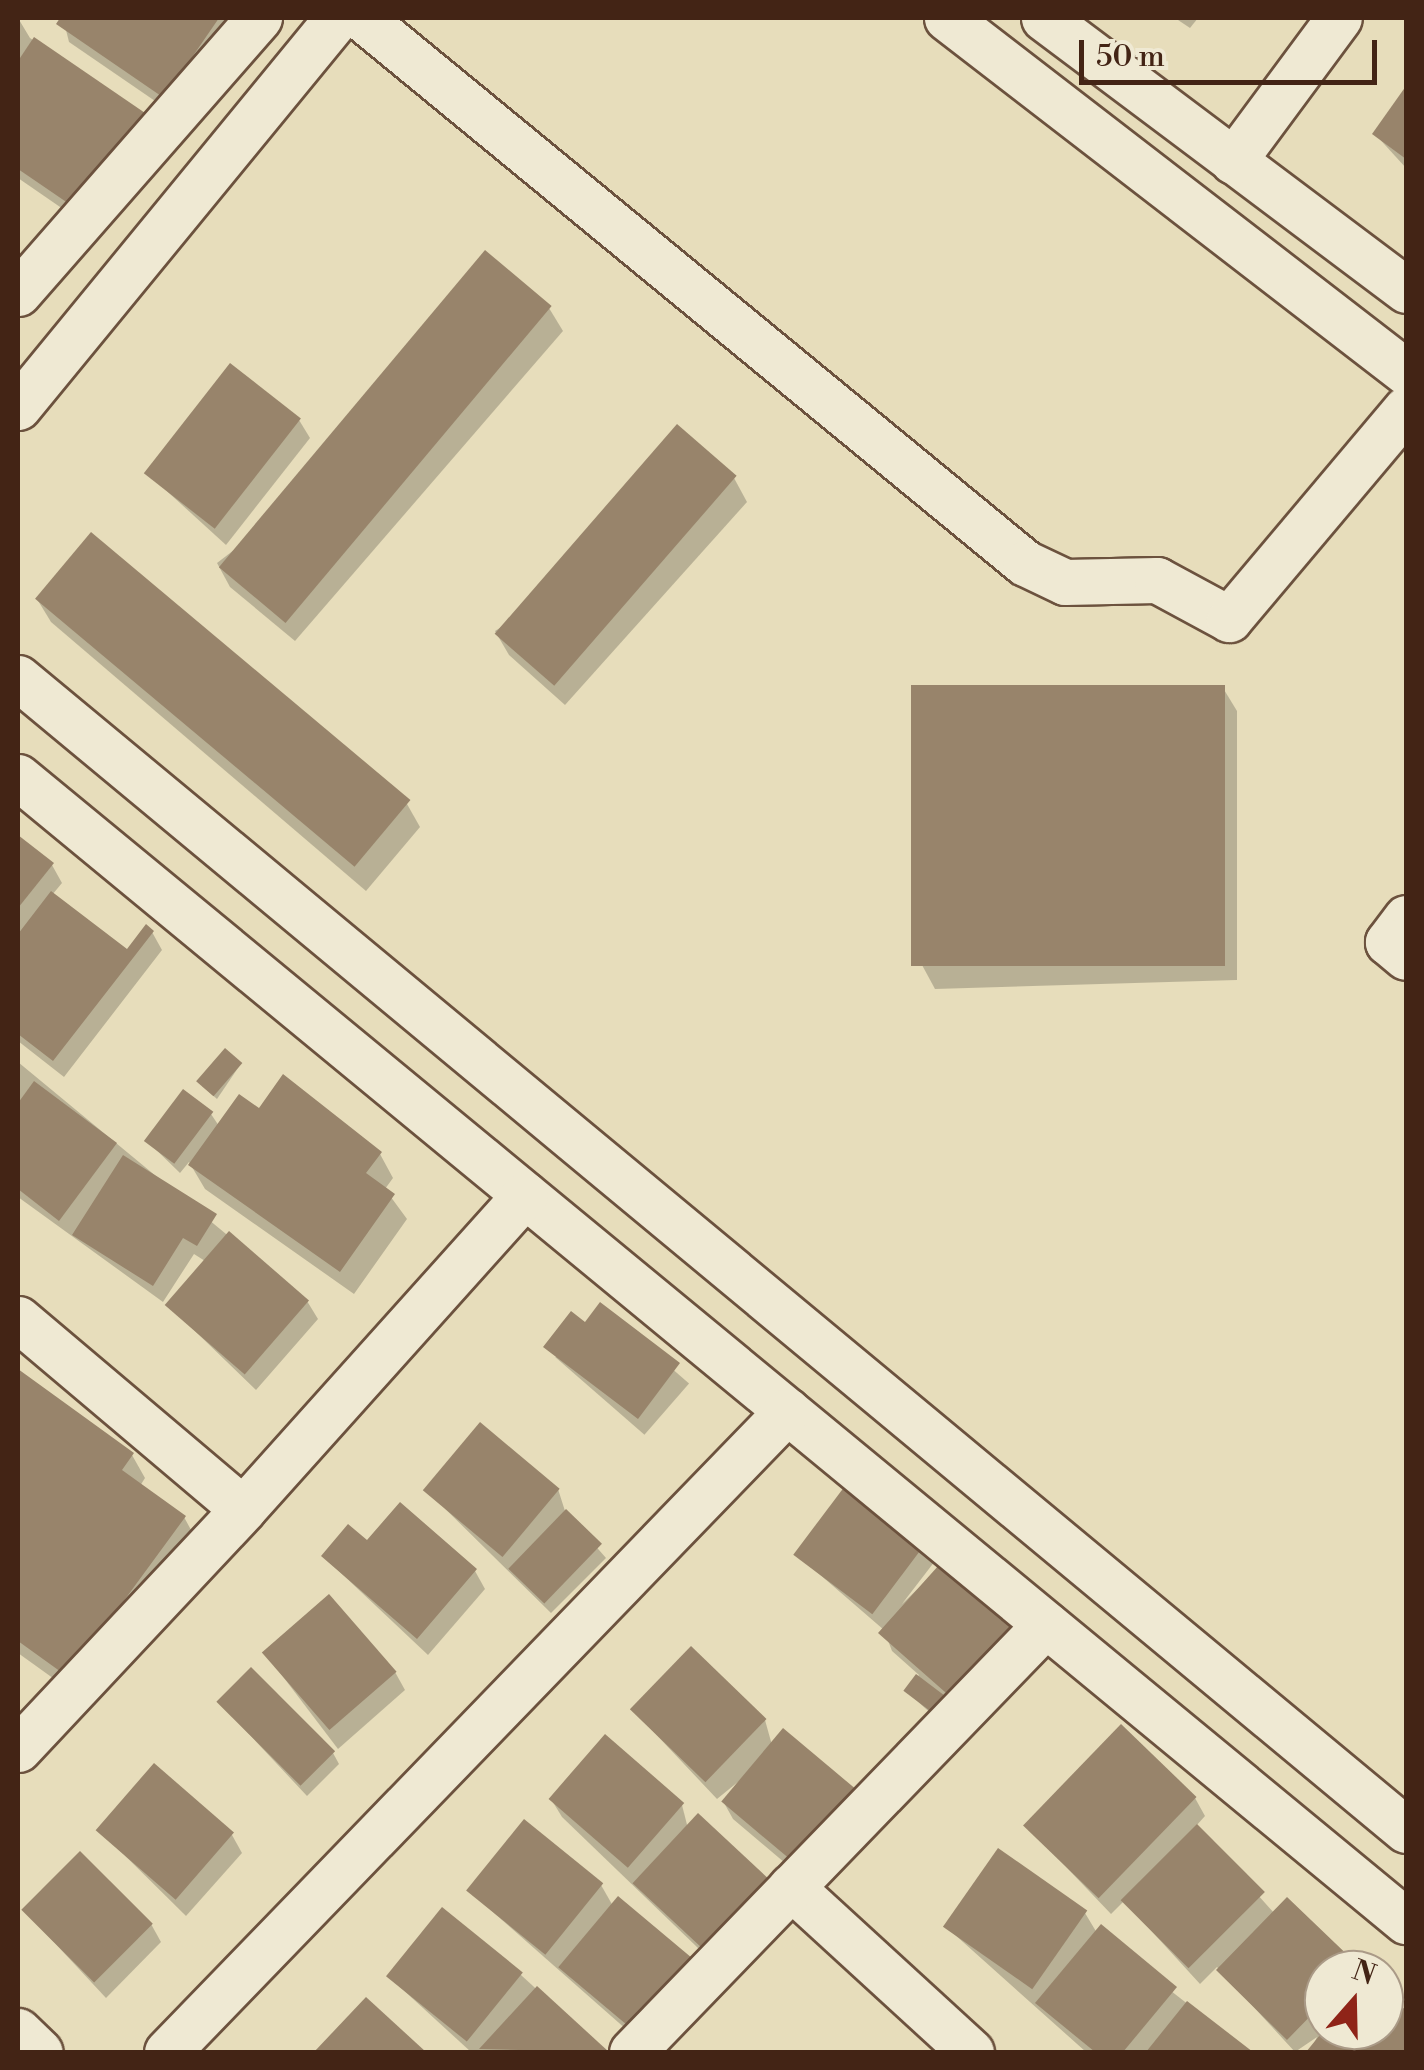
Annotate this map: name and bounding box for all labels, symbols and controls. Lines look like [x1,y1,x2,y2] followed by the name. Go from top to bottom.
[1084,20,1382,82] scale bar
[1096,38,1165,76] text: 50 m
[1304,1950,1404,2050] north arrow
[1347,1953,1380,1993] text: N

